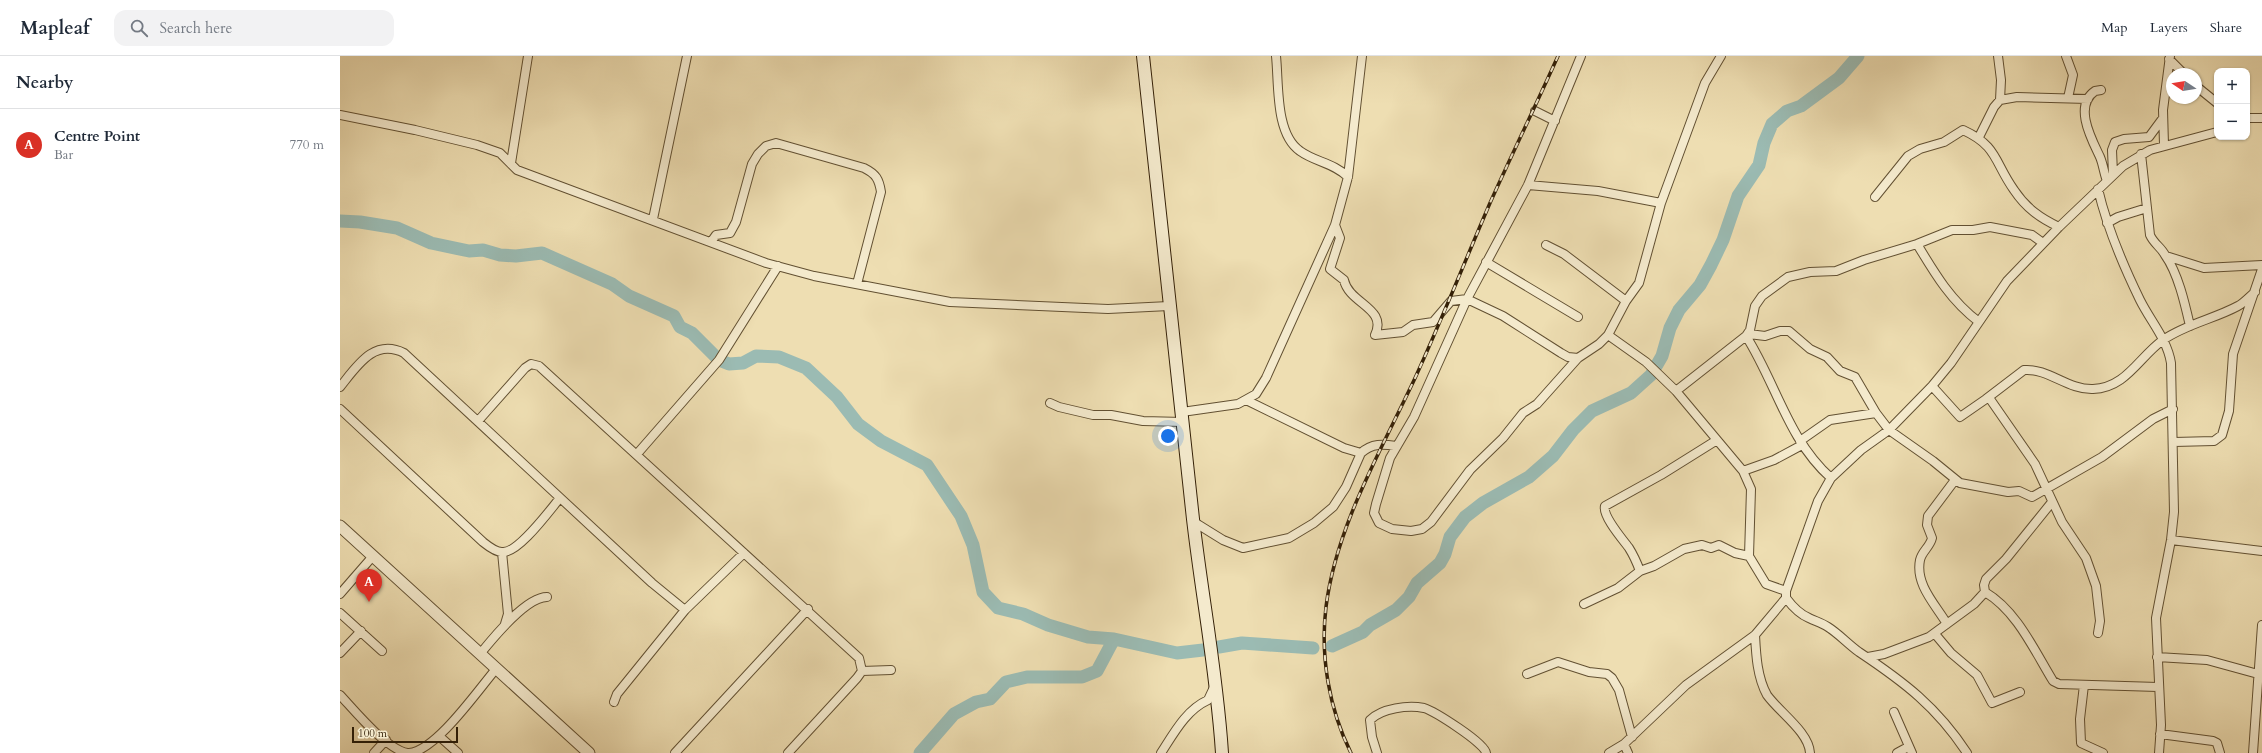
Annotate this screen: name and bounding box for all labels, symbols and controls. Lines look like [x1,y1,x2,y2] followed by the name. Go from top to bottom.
[114,10,394,46] search box
[20,15,90,41] text: Mapleaf
[128,17,150,39] icon: search
[160,18,232,38] text: Search here
[2101,18,2128,37] text: Map
[2150,18,2188,37] text: Layers
[2210,18,2242,37] text: Share
[2166,68,2202,104] north arrow
[2214,68,2250,140] map controls
[2214,68,2250,104] button: +
[16,71,73,94] text: Nearby
[2214,104,2250,140] button: −
[54,126,140,146] text: Centre Point
[24,136,34,154] text: A
[290,136,324,154] text: 770 m
[54,146,73,164] text: Bar
[1158,426,1178,446] your location
[356,569,382,602] pin: A
[352,725,458,744] scale bar
[358,726,387,741] text: 100 m

